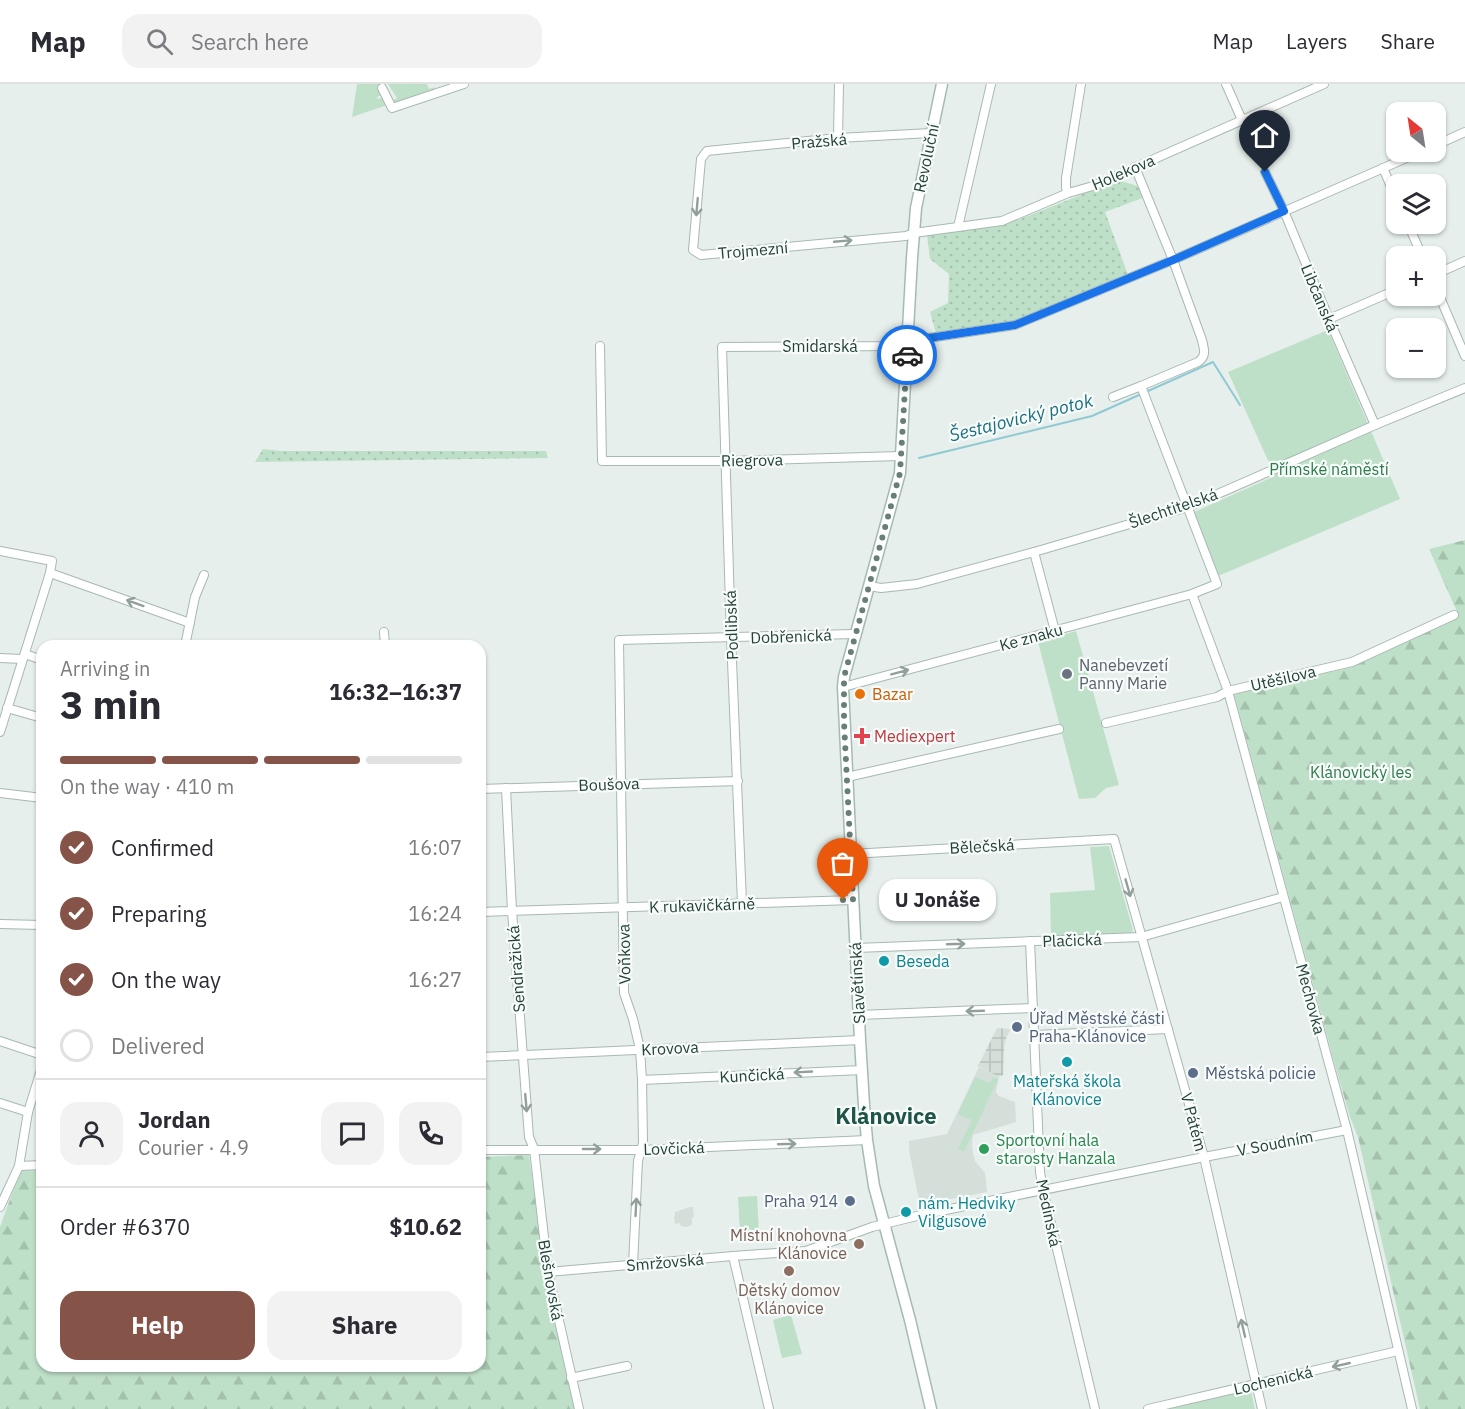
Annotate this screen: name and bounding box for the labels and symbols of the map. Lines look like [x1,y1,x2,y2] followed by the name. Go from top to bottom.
[1386,102,1446,162] north arrow
[1239,110,1290,172] pin
[909,122,943,194] street label: Revoluční
[790,129,848,153] street label: Pražská
[1088,150,1158,194] street label: Holekova
[691,197,702,217] one-way arrow
[832,236,852,247] one-way arrow
[717,237,789,263] street label: Trojmezní
[1297,261,1343,335] street label: Libčanská
[877,325,937,385] courier
[782,336,858,356] street label: Smidarská
[946,387,1096,447] water label: Šestajovický potok
[721,449,784,471] street label: Riegrova
[1269,459,1389,479] park label: Přímské náměstí
[1126,482,1220,533] street label: Šlechtitelská
[720,589,742,660] street label: Podlibská
[126,597,145,608] one-way arrow
[997,619,1065,655] street label: Ke znaku
[750,625,833,647] street label: Dobřenická
[1079,655,1168,693] place label: Nanebevzetí Panny Marie
[1248,661,1318,695] street label: Utěšilova
[890,665,909,677] one-way arrow
[1060,667,1074,681] marker: Nanebevzetí Panny Marie
[872,684,913,704] place label: Bazar
[853,687,867,701] marker: Bazar
[874,726,955,746] place label: Mediexpert
[855,729,869,743] marker: Mediexpert
[1310,762,1412,782] park label: Klánovický les
[578,773,640,795] street label: Boušova
[949,834,1015,858] street label: Bělečská
[817,838,868,900] pin
[1122,878,1134,897] one-way arrow
[879,879,996,921] callout: U Jonáše
[649,893,756,917] street label: K rukavičkárně
[613,923,635,984] street label: Voňkova
[503,924,529,1013] street label: Sendražická
[1042,929,1103,951] street label: Plačická
[945,939,965,950] one-way arrow
[845,941,869,1024] street label: Slavětínská
[896,951,950,971] place label: Beseda
[877,954,891,968] marker: Beseda
[1292,961,1330,1037] street label: Mechovka
[965,1005,985,1016] one-way arrow
[1029,1007,1165,1046] place label: Úřad Městské části Praha-Klánovice
[1010,1020,1024,1034] marker: Úřad Městské části Praha-Klánovice
[641,1036,700,1059] street label: Krovova
[1060,1055,1074,1069] marker: Mateřská škola Klánovice
[719,1063,786,1087] street label: Kunčická
[1205,1063,1316,1083] place label: Městská policie
[1186,1066,1200,1080] marker: Městská policie
[794,1067,814,1078] one-way arrow
[1013,1071,1121,1109] place label: Mateřská škola Klánovice
[1177,1090,1211,1154] street label: V Pátém
[521,1092,532,1112] one-way arrow
[835,1101,937,1130] district label: Klánovice
[1235,1126,1315,1160] street label: V Soudním
[996,1130,1116,1168] place label: Sportovní hala starosty Hanzala
[643,1137,705,1159] street label: Lovčická
[777,1138,797,1149] one-way arrow
[977,1142,991,1156] marker: Sportovní hala starosty Hanzala
[582,1143,602,1155] one-way arrow
[1032,1177,1066,1249] street label: Medinská
[764,1191,838,1211] place label: Praha 914
[918,1193,1015,1231] place label: nám. Hedviky Vilgusové
[843,1194,857,1208] marker: Praha 914
[630,1198,641,1218] one-way arrow
[899,1205,913,1219] marker: nám. Hedviky Vilgusové
[730,1225,847,1263] place label: Místní knohovna Klánovice
[852,1237,866,1251] marker: Místní knohovna Klánovice
[534,1238,568,1322] street label: Blešnovská
[625,1249,705,1275] street label: Smržovská
[782,1264,796,1278] marker: Dětský domov Klánovice
[738,1280,840,1318] place label: Dětský domov Klánovice
[1237,1318,1249,1337] one-way arrow
[1332,1359,1351,1371] one-way arrow
[1231,1361,1315,1399] street label: Lochenická

